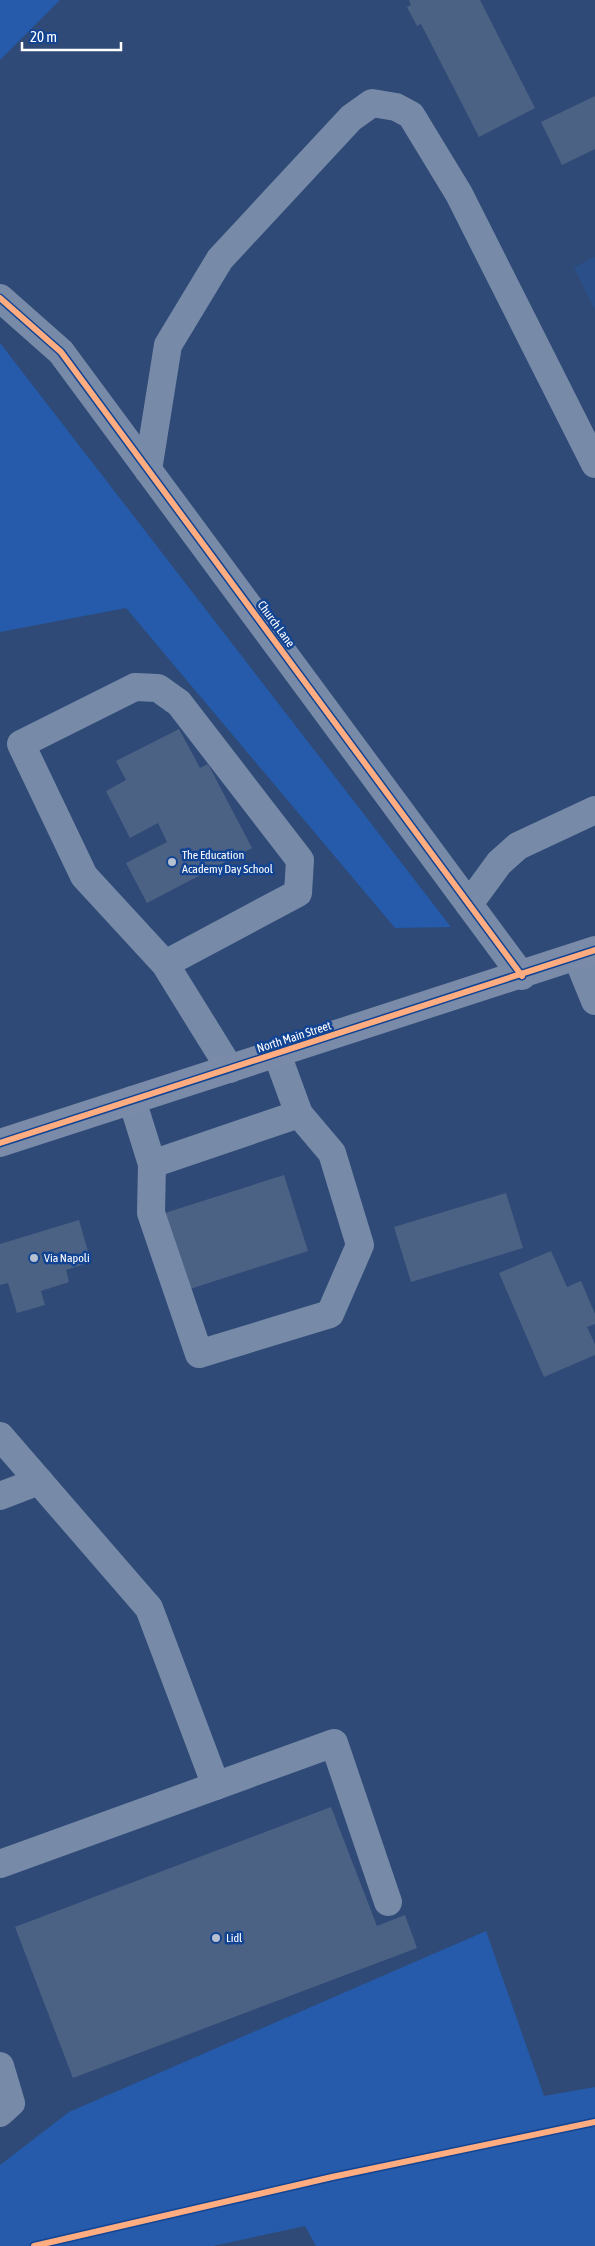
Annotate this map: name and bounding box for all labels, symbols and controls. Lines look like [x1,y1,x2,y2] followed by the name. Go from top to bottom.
[22,20,121,52] scale bar
[30,28,57,45] text: 20 m
[254,598,298,650] street label: Church Lane
[182,848,274,876] place label: The Education Academy Day School
[166,856,178,868] marker: The Education Academy Day School
[255,1018,333,1056] street label: North Main Street
[44,1251,90,1265] place label: Via Napoli
[28,1252,40,1264] marker: Via Napoli
[226,1931,243,1945] place label: Lidl
[210,1932,222,1944] marker: Lidl

